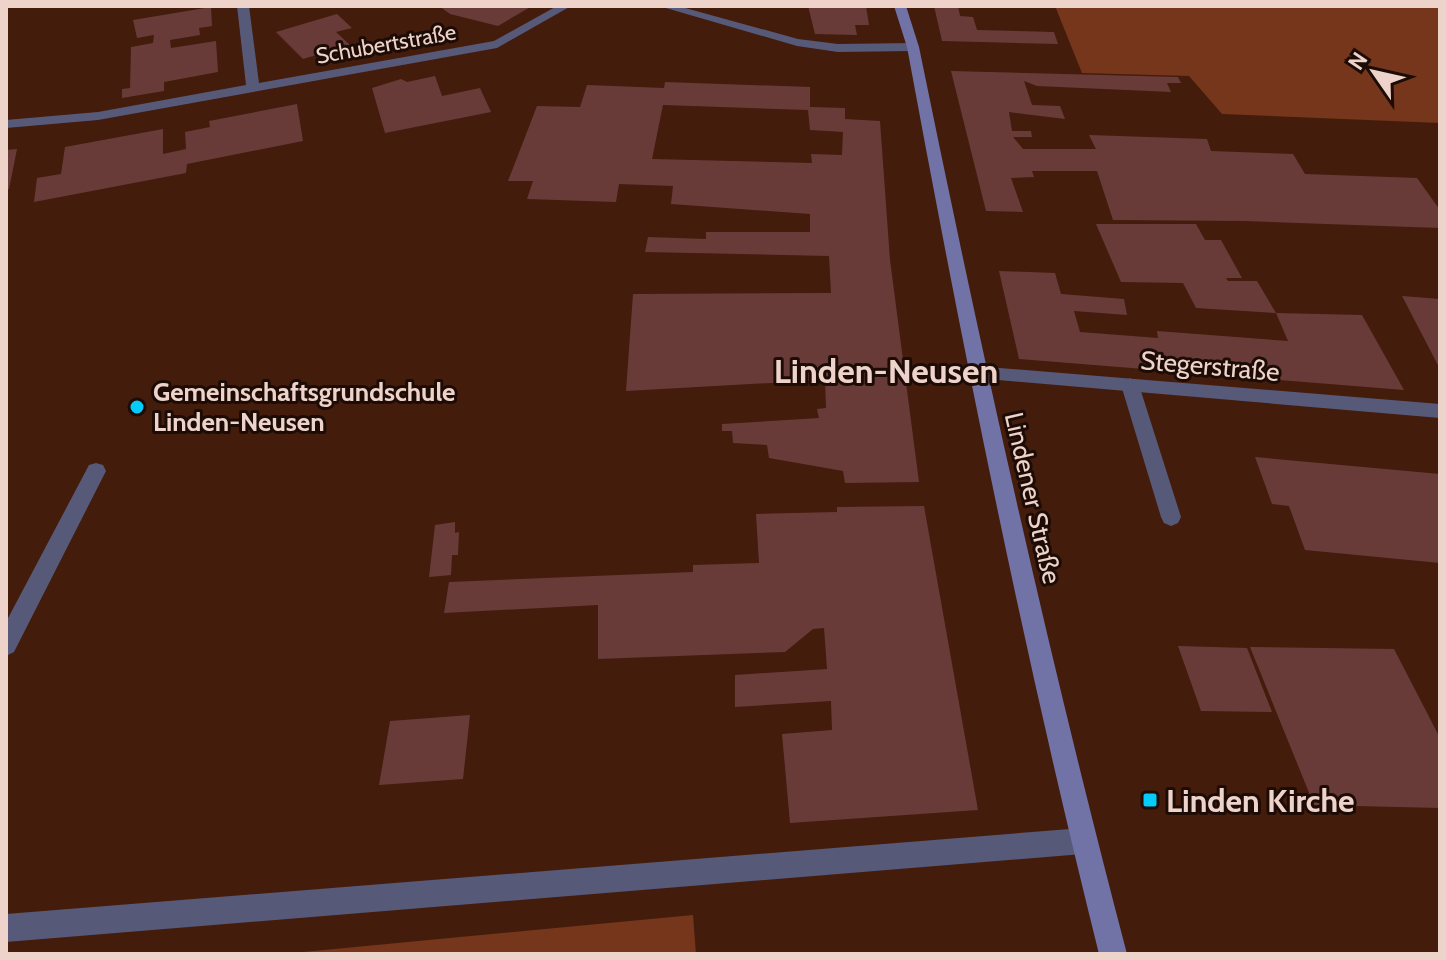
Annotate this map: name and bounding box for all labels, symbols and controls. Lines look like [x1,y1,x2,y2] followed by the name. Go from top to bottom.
[314,18,458,70] street label: Schubertstraße
[1334,32,1414,112] north arrow
[1342,47,1373,75] text: N
[1139,344,1281,388] street label: Stegerstraße
[774,350,998,392] district label: Linden-Neusen
[153,376,455,438] place label: Gemeinschaftsgrundschule Linden-Neusen
[128,398,146,416] marker: Gemeinschaftsgrundschule Linden-Neusen
[998,409,1068,587] street label: Lindener Straße
[1166,781,1355,820] place label: Linden Kirche
[1141,791,1159,809] marker: Linden Kirche

